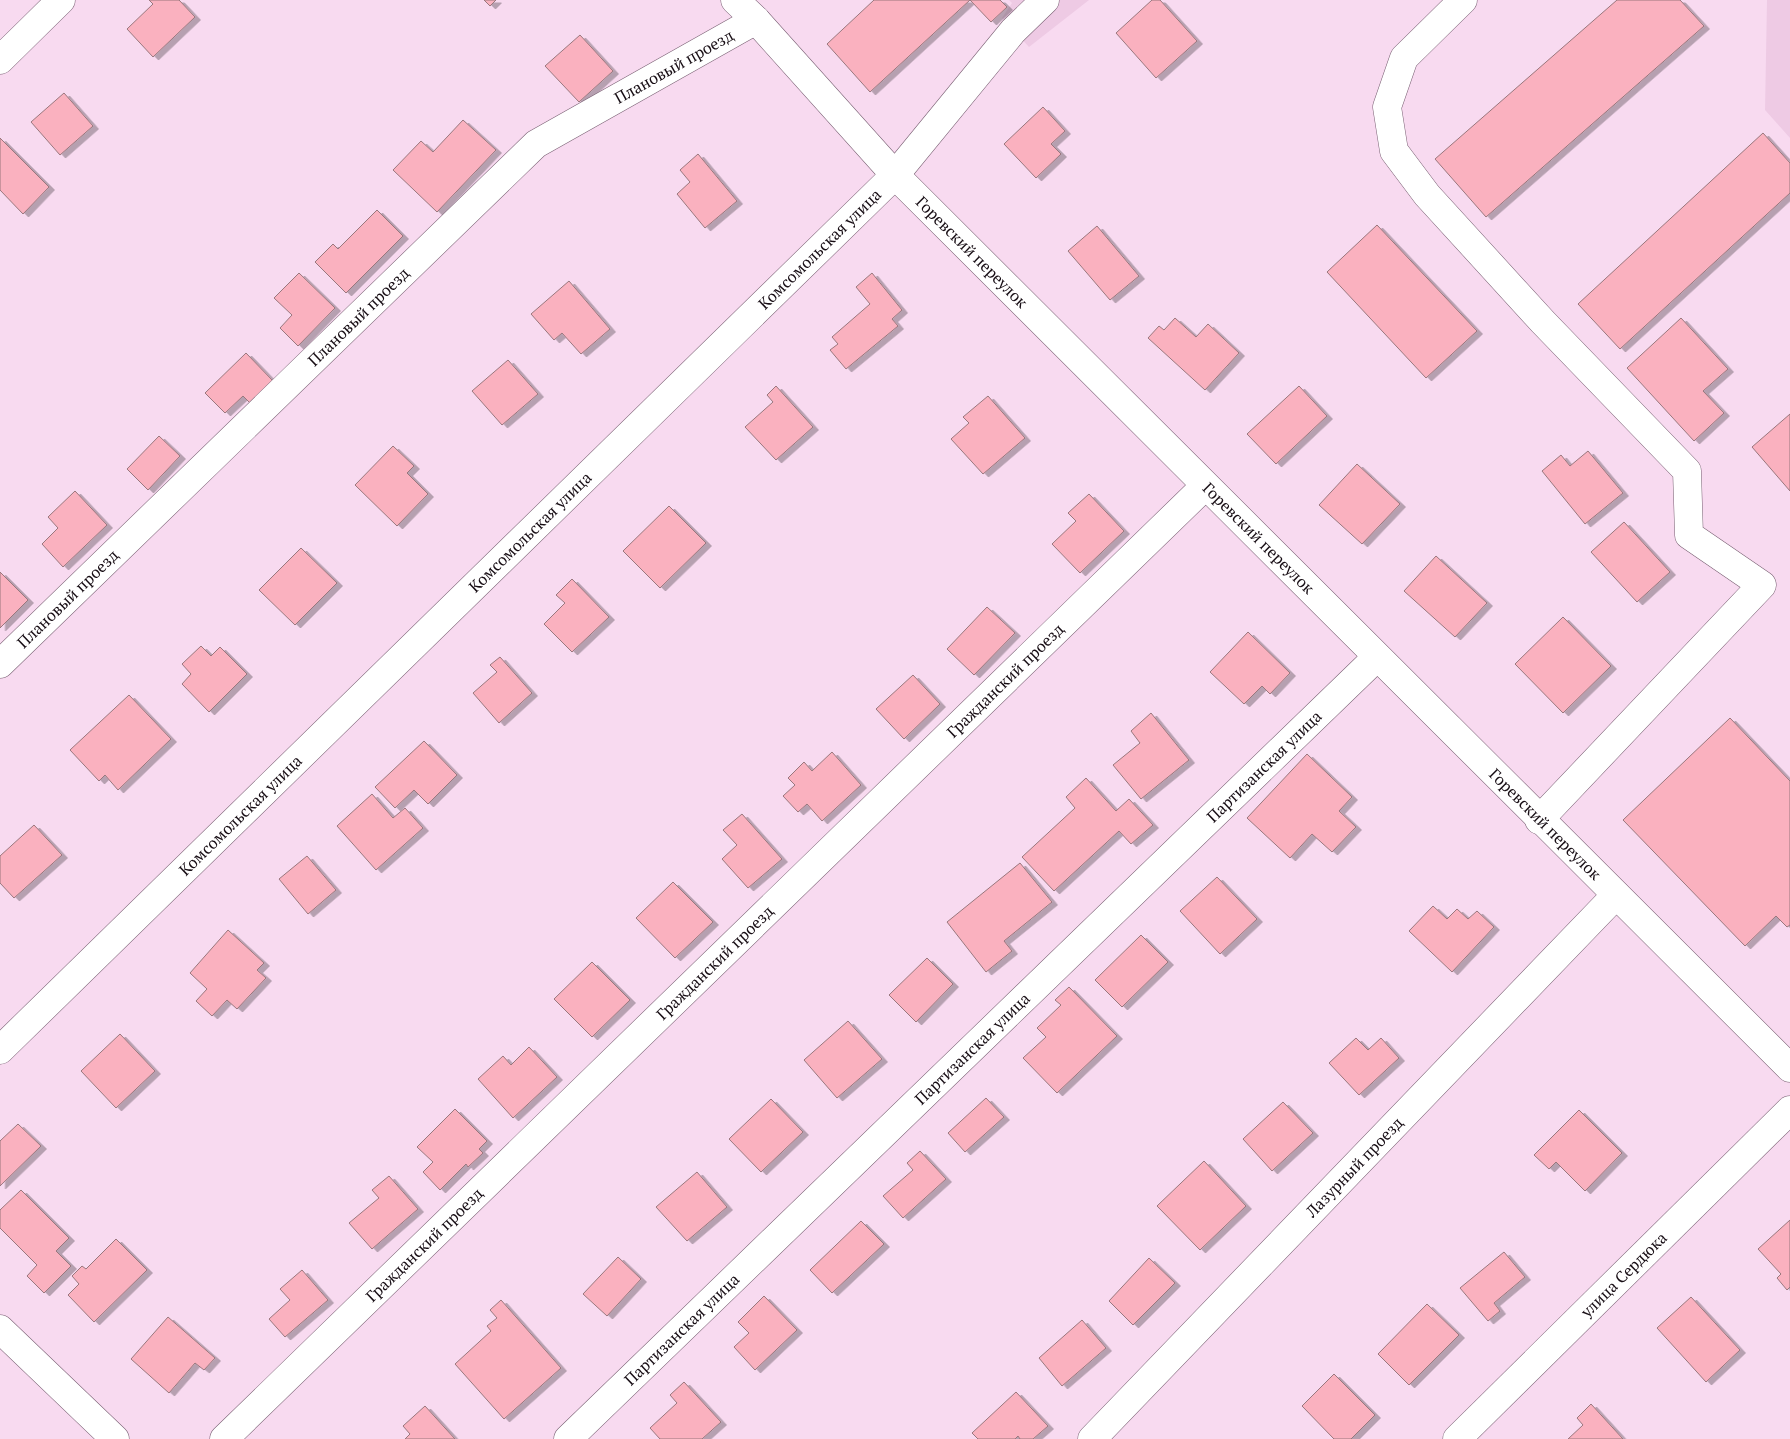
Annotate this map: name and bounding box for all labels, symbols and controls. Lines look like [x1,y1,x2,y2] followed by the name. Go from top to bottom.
[610,24,737,109] street label: Плановый проезд
[753,184,886,314] street label: Комсомольская улица
[911,191,1033,313] street label: Горевский переулок
[303,262,414,371] street label: Плановый проезд
[464,467,596,597] street label: Комсомольская улица
[1198,477,1320,599] street label: Горевский переулок
[12,544,123,653] street label: Плановый проезд
[942,618,1069,742] street label: Гражданский проезд
[1202,705,1326,827] street label: Партизанская улица
[174,750,307,880] street label: Комсомольская улица
[1485,763,1607,885] street label: Горевский переулок
[651,900,778,1025] street label: Гражданский проезд
[910,988,1034,1109] street label: Партизанская улица
[1300,1112,1408,1222] street label: Лазурный проезд
[361,1182,488,1307] street label: Гражданский проезд
[1575,1227,1671,1323] street label: улица Сердюка
[619,1268,744,1390] street label: Партизанская улица

